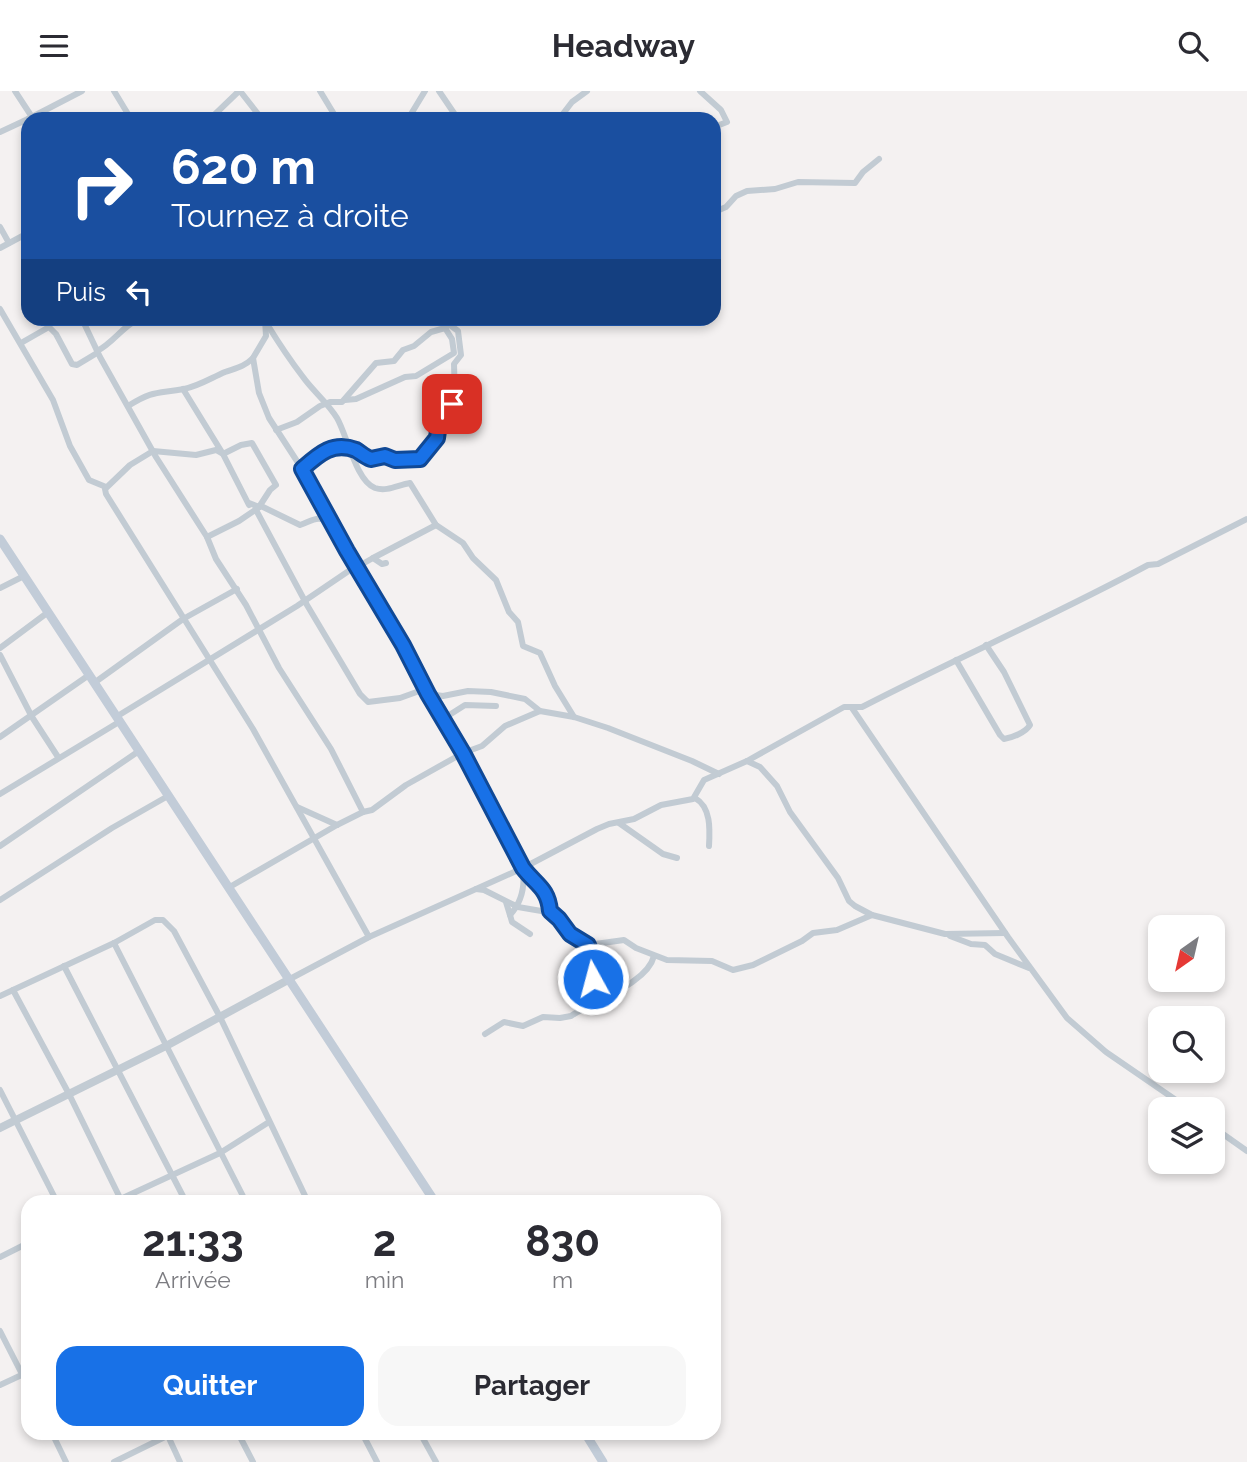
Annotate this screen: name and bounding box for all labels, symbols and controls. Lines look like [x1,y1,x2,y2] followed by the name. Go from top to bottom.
[35,27,73,65] icon: menu
[552,27,695,64] text: Headway
[1174,27,1212,65] icon: search
[171,138,316,195] text: 620 m
[56,140,147,231] icon: right
[171,197,409,234] text: Tournez à droite
[120,273,158,311] icon: left
[56,277,106,307] text: Puis
[422,374,482,434] pin
[433,385,471,423] icon: arrive
[1148,915,1225,992] north arrow
[1148,915,1225,1174] map controls
[556,942,630,1016] position arrow
[1148,1006,1225,1083] button: search
[1148,1097,1225,1174] button: layers
[142,1217,244,1266] text: 21:33
[373,1217,396,1266] text: 2
[525,1217,600,1266] text: 830
[155,1266,231,1293] text: Arrivée
[365,1266,404,1293] text: min
[552,1266,573,1293] text: m
[56,1346,364,1426] button: Quitter
[378,1346,686,1426] button: Partager

